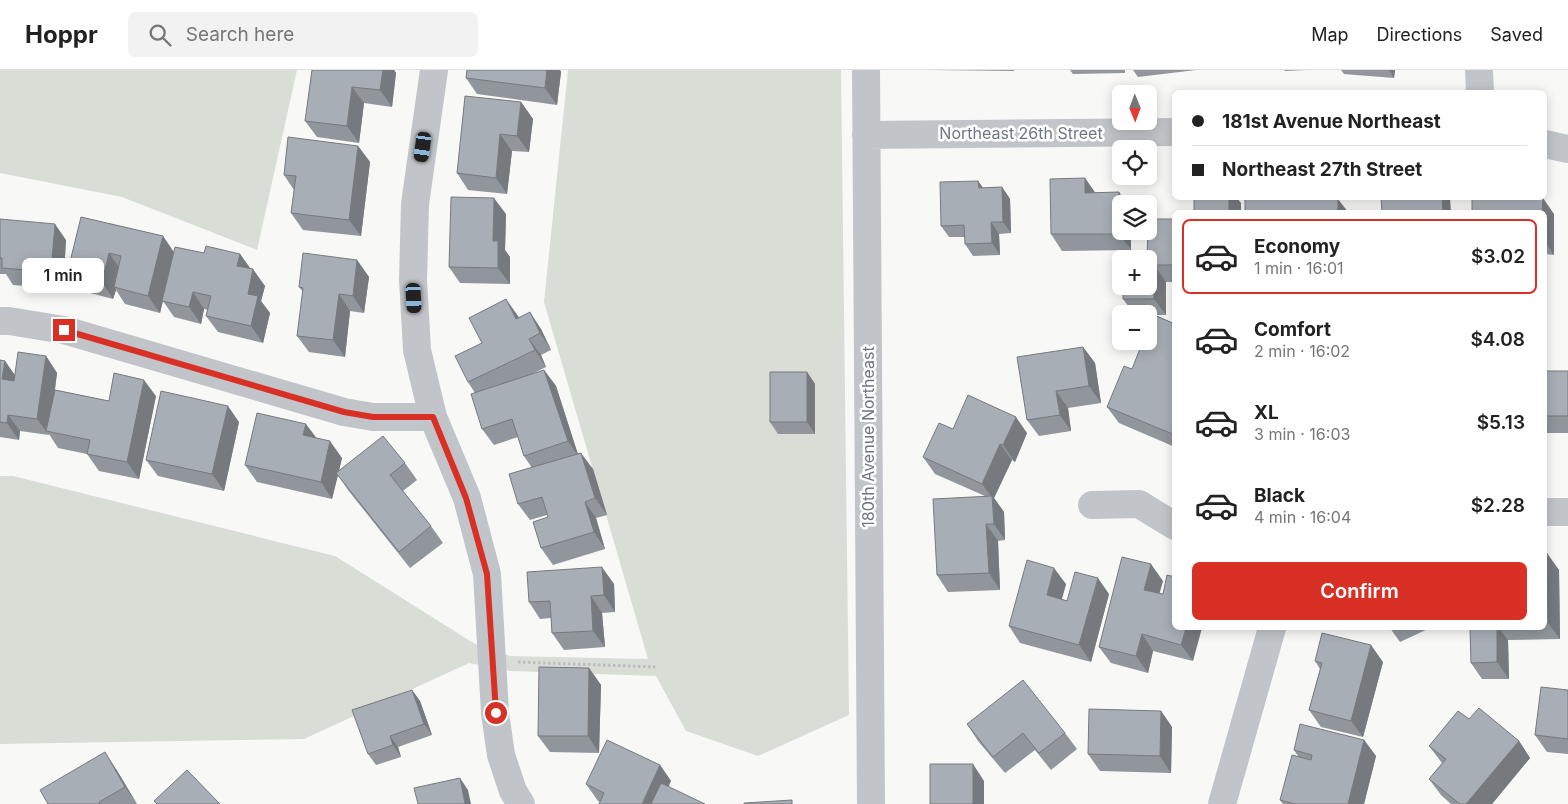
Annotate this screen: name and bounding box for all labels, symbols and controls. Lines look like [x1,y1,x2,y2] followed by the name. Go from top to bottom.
[128,12,478,57] search box
[25,20,98,49] text: Hoppr
[146,21,174,49] icon: search
[186,23,294,46] text: Search here
[1311,24,1349,45] text: Map
[1377,24,1462,45] text: Directions
[1490,24,1543,45] text: Saved
[1112,85,1158,130] north arrow
[1112,85,1157,350] map controls
[1222,110,1441,133] text: 181st Avenue Northeast
[939,123,1103,143] street label: Northeast 26th Street
[413,131,432,163] car
[1112,140,1157,185] button: locate
[1222,158,1422,181] text: Northeast 27th Street
[1112,195,1157,240] button: layers
[1194,234,1239,279] icon: car
[1254,235,1340,258] text: Economy
[1471,245,1525,268] text: $3.02
[1112,250,1157,295] button: +
[23,258,105,292] callout: 1 min
[1254,258,1344,278] text: 1 min · 16:01
[43,265,83,285] text: 1 min
[405,283,422,313] car
[1112,305,1157,350] button: −
[1194,317,1239,362] icon: car
[1254,318,1331,341] text: Comfort
[53,319,75,341] route end
[1470,328,1525,351] text: $4.08
[1254,341,1350,361] text: 2 min · 16:02
[858,346,878,528] street label: 180th Avenue Northeast
[1194,400,1239,445] icon: car
[1254,401,1279,424] text: XL
[1477,411,1525,434] text: $5.13
[1254,424,1350,444] text: 3 min · 16:03
[1194,483,1239,528] icon: car
[1254,484,1305,507] text: Black
[1471,494,1525,517] text: $2.28
[1254,507,1351,527] text: 4 min · 16:04
[1192,562,1527,620] button: Confirm
[485,702,507,724] route start

